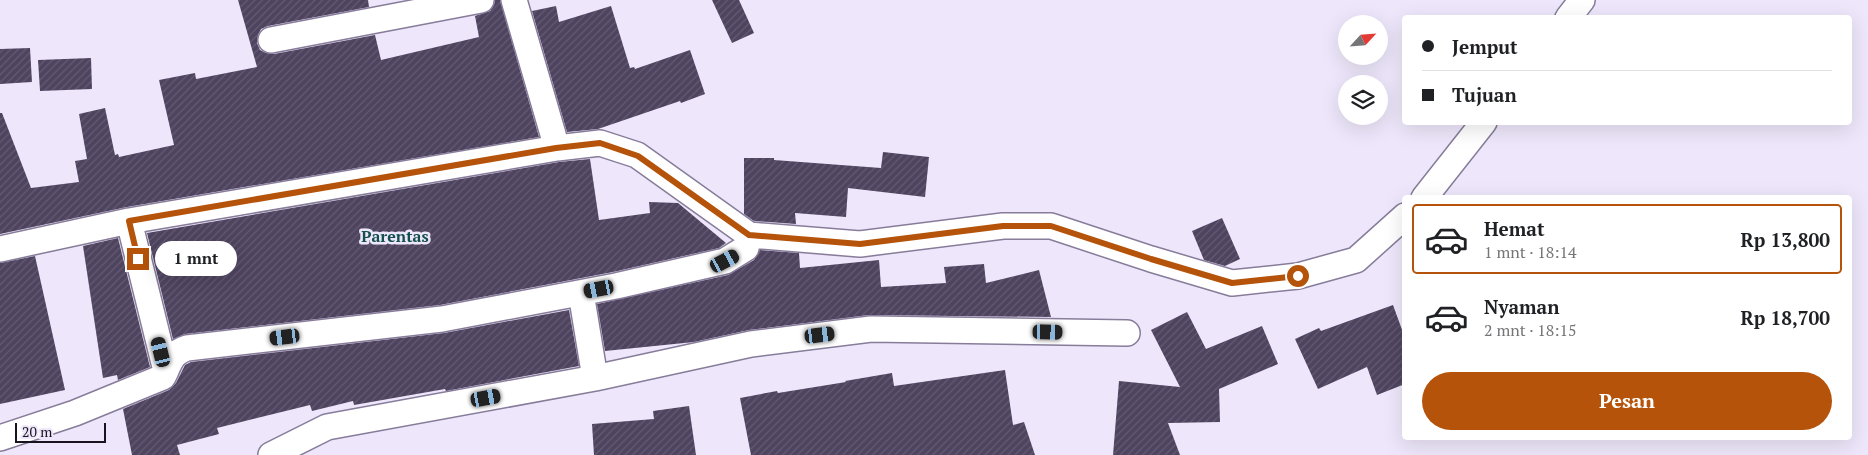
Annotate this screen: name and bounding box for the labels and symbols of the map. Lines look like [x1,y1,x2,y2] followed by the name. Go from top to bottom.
[1338,15,1388,65] north arrow
[361,225,429,247] district label: Parentas
[156,242,238,276] callout: 1 mnt
[708,247,741,275] car
[127,248,149,270] route end
[1287,265,1309,287] route start
[582,279,615,299] car
[1032,324,1063,340] car
[804,326,835,344] car
[269,328,300,346] car
[150,336,171,368] car
[469,388,502,408] car
[15,420,106,443] scale bar

